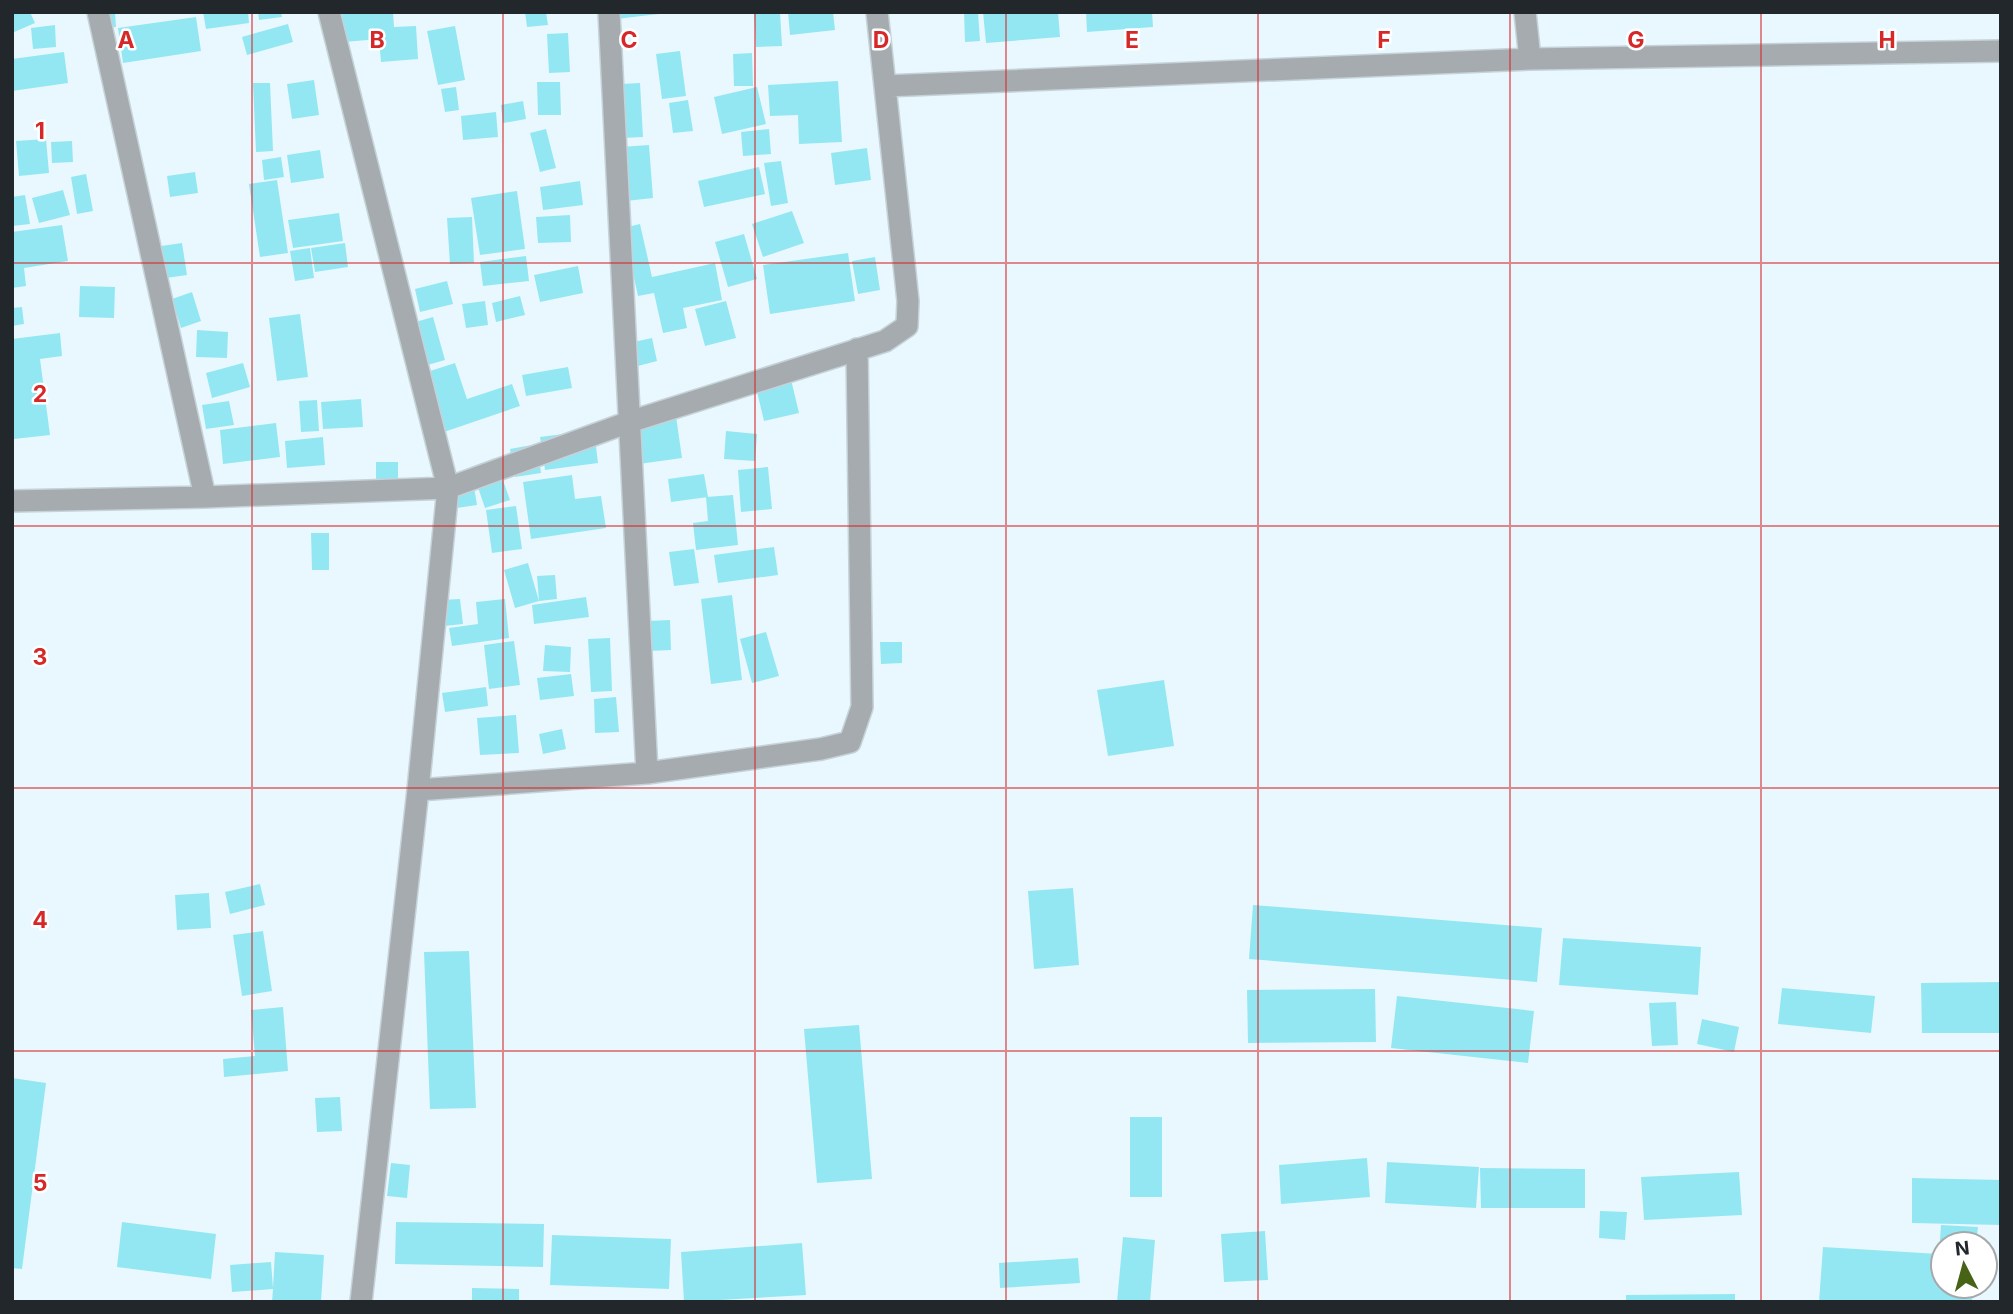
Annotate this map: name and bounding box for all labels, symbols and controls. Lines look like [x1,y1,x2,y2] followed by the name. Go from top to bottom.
[117,26,135,54] text: A
[369,26,385,54] text: B
[620,26,638,54] text: C
[873,26,889,54] text: D
[1125,26,1139,54] text: E
[1377,26,1391,54] text: F
[1627,26,1645,54] text: G
[1878,26,1896,54] text: H
[35,117,45,145] text: 1
[33,380,47,408] text: 2
[33,643,47,671] text: 3
[32,906,48,934] text: 4
[33,1169,47,1197] text: 5
[1929,1230,1999,1300] north arrow
[1954,1236,1971,1261] text: N

